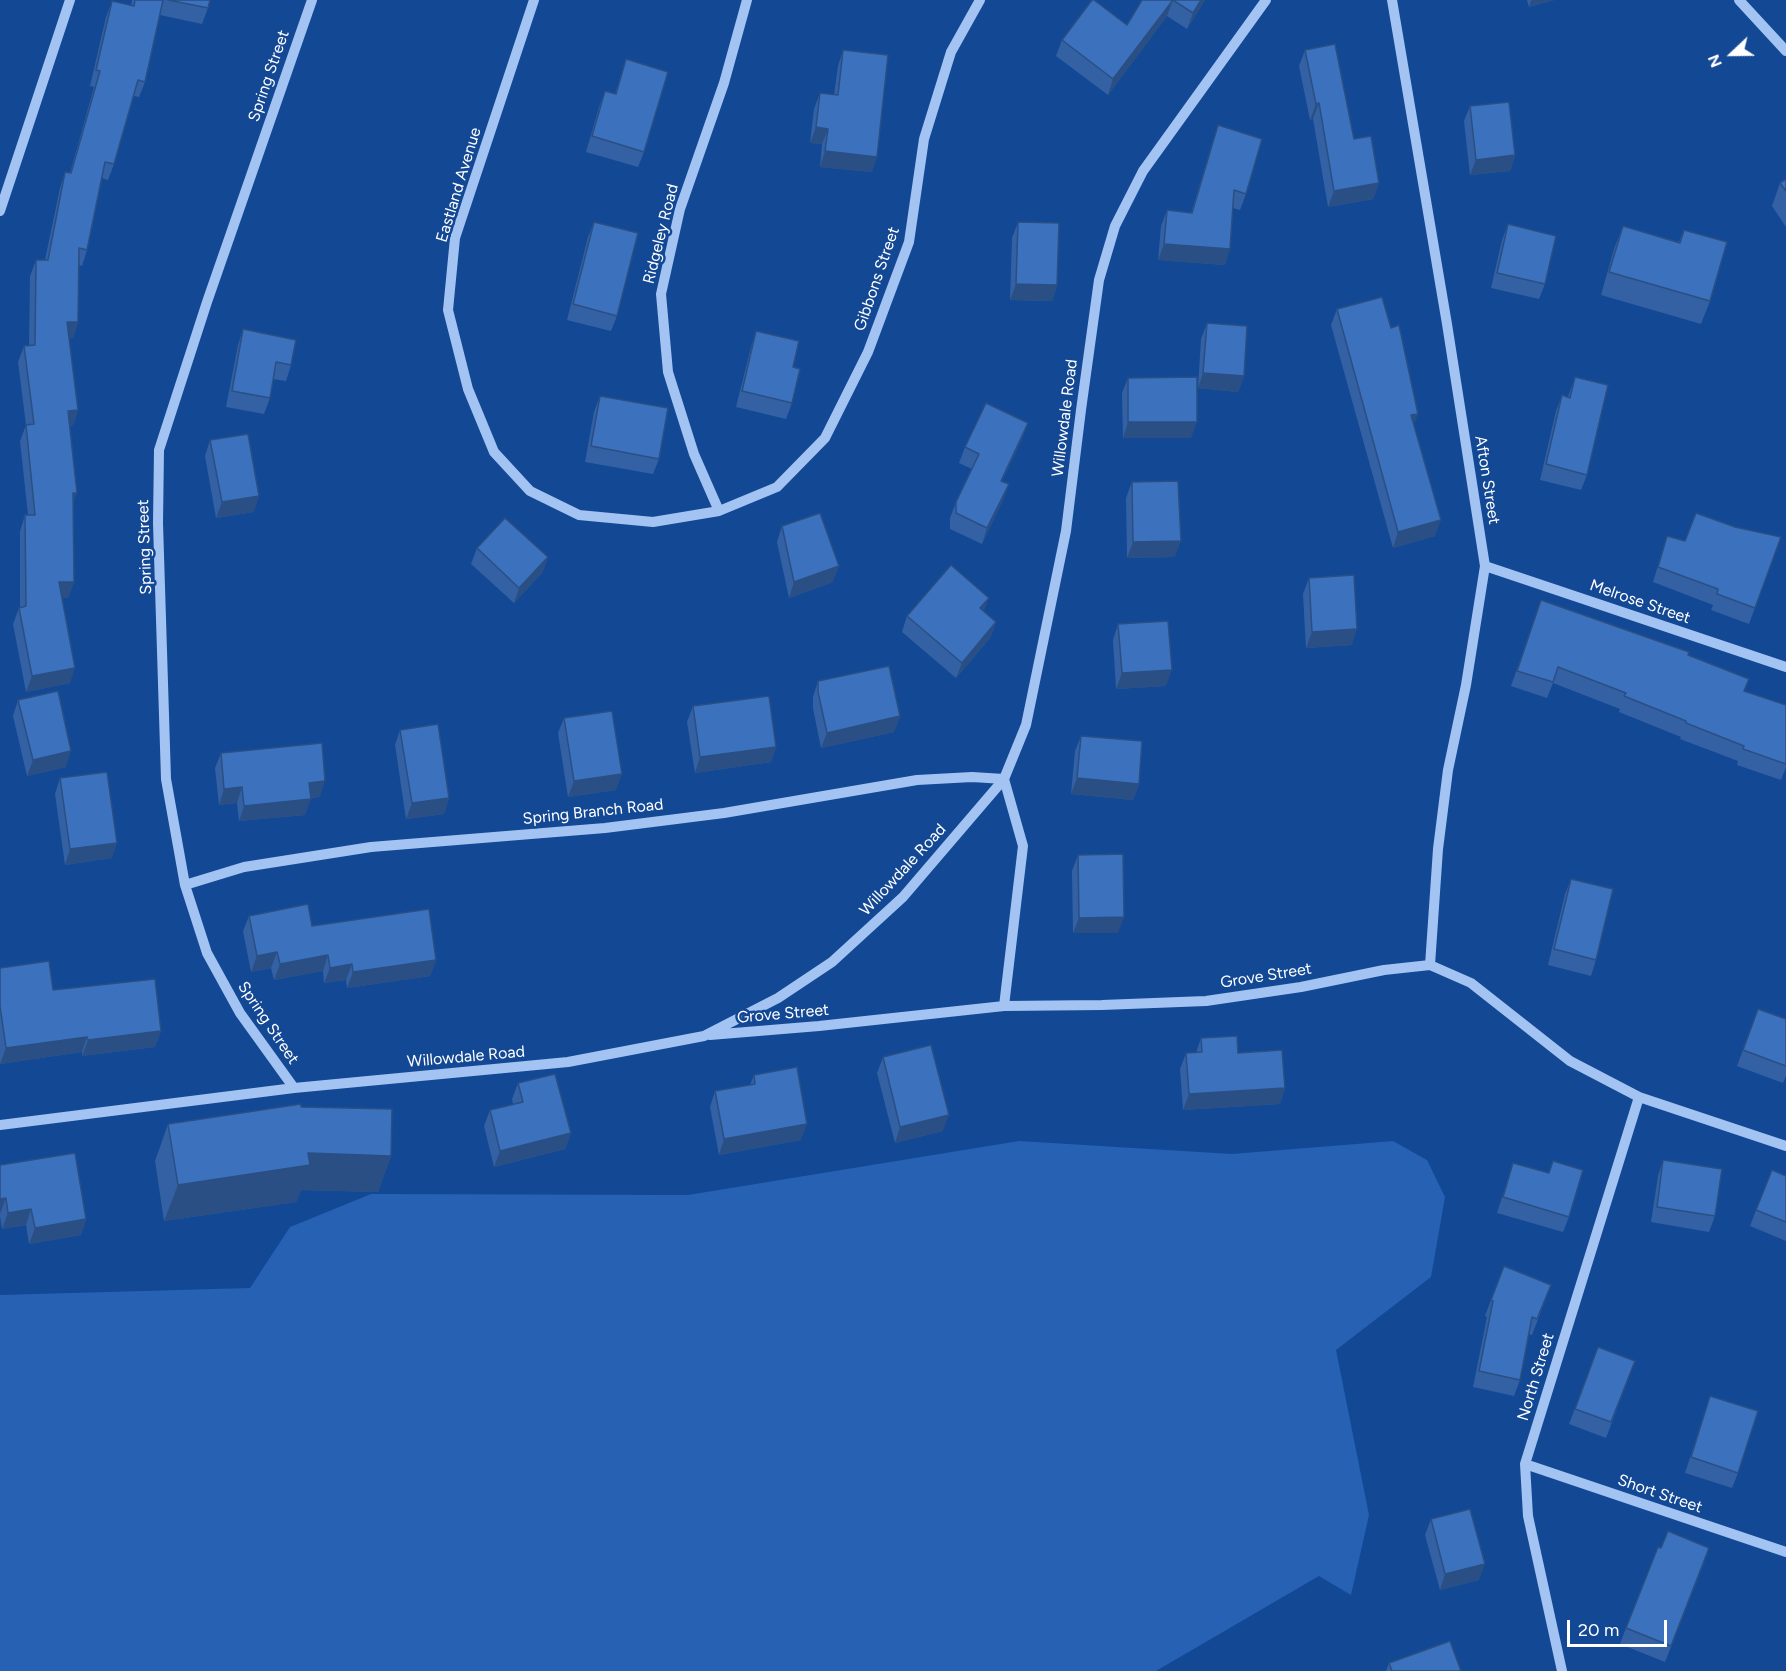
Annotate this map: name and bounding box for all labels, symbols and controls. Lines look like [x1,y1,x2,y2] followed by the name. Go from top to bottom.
[1702,24,1762,84] north arrow
[244,28,294,124] street label: Spring Street
[1704,52,1726,70] text: N
[432,125,486,245] street label: Eastland Avenue
[639,182,683,286] street label: Ridgeley Road
[850,224,904,334] street label: Gibbons Street
[1048,358,1082,478] street label: Willowdale Road
[1471,434,1503,526] street label: Afton Street
[134,499,156,595] street label: Spring Street
[1587,576,1693,628] street label: Melrose Street
[522,795,664,829] street label: Spring Branch Road
[856,820,950,920] street label: Willowdale Road
[1219,959,1313,993] street label: Grove Street
[233,978,303,1068] street label: Spring Street
[736,1000,830,1028] street label: Grove Street
[406,1042,526,1072] street label: Willowdale Road
[1514,1331,1558,1423] street label: North Street
[1615,1471,1705,1517] street label: Short Street
[1570,1608,1670,1646] scale bar
[1578,1619,1619,1641] text: 20 m

